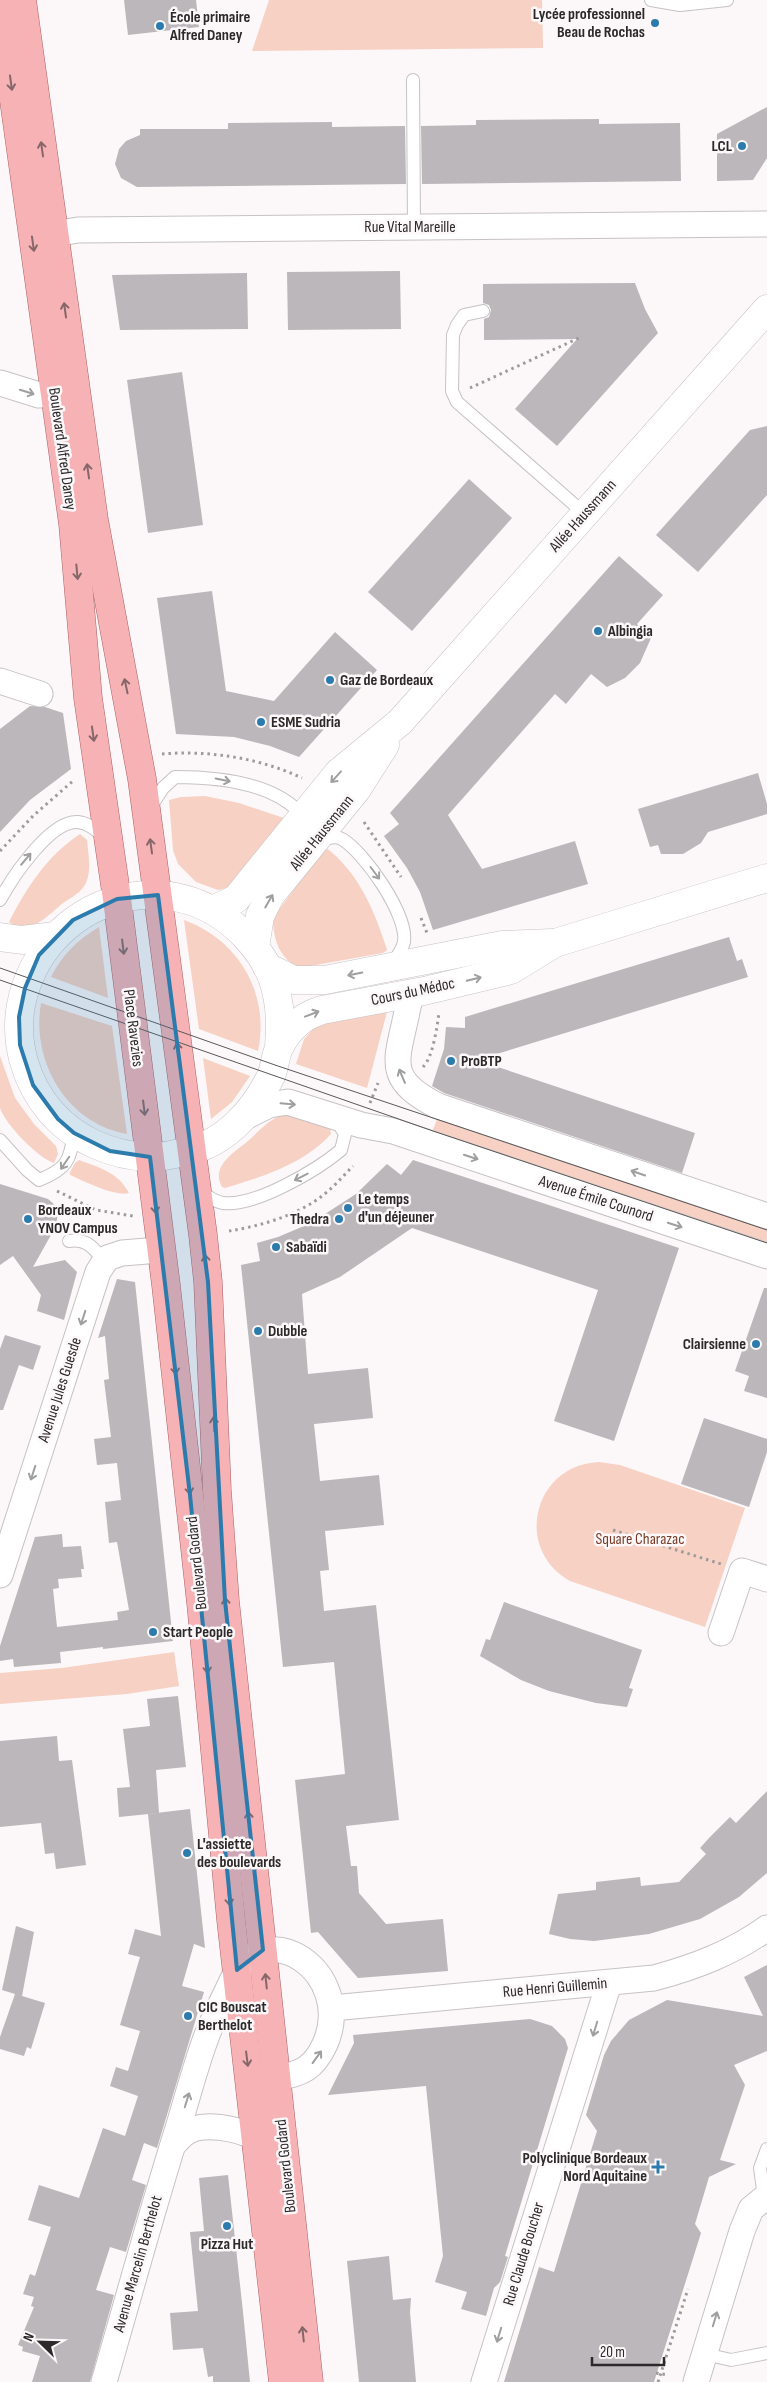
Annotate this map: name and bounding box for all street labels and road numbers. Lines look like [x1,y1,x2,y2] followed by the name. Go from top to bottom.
[364,218,456,237] street label: Rue Vital Mareille
[44,387,80,511] street label: Boulevard Alfred Daney
[545,476,620,557] street label: Allée Haussmann
[285,792,358,875] street label: Allée Haussmann
[369,974,457,1010] street label: Cours du Médoc
[119,988,147,1068] street label: Place Ravezies
[536,1171,655,1226] street label: Avenue Émile Counord
[34,1335,86,1446] street label: Avenue Jules Guesde
[183,1515,211,1611] street label: Boulevard Godard
[502,1974,608,2002] street label: Rue Henri Guillemin
[272,2118,300,2214] street label: Boulevard Godard
[109,2193,167,2335] street label: Avenue Marcelin Berthelot
[499,2200,549,2308] street label: Rue Claude Boucher

